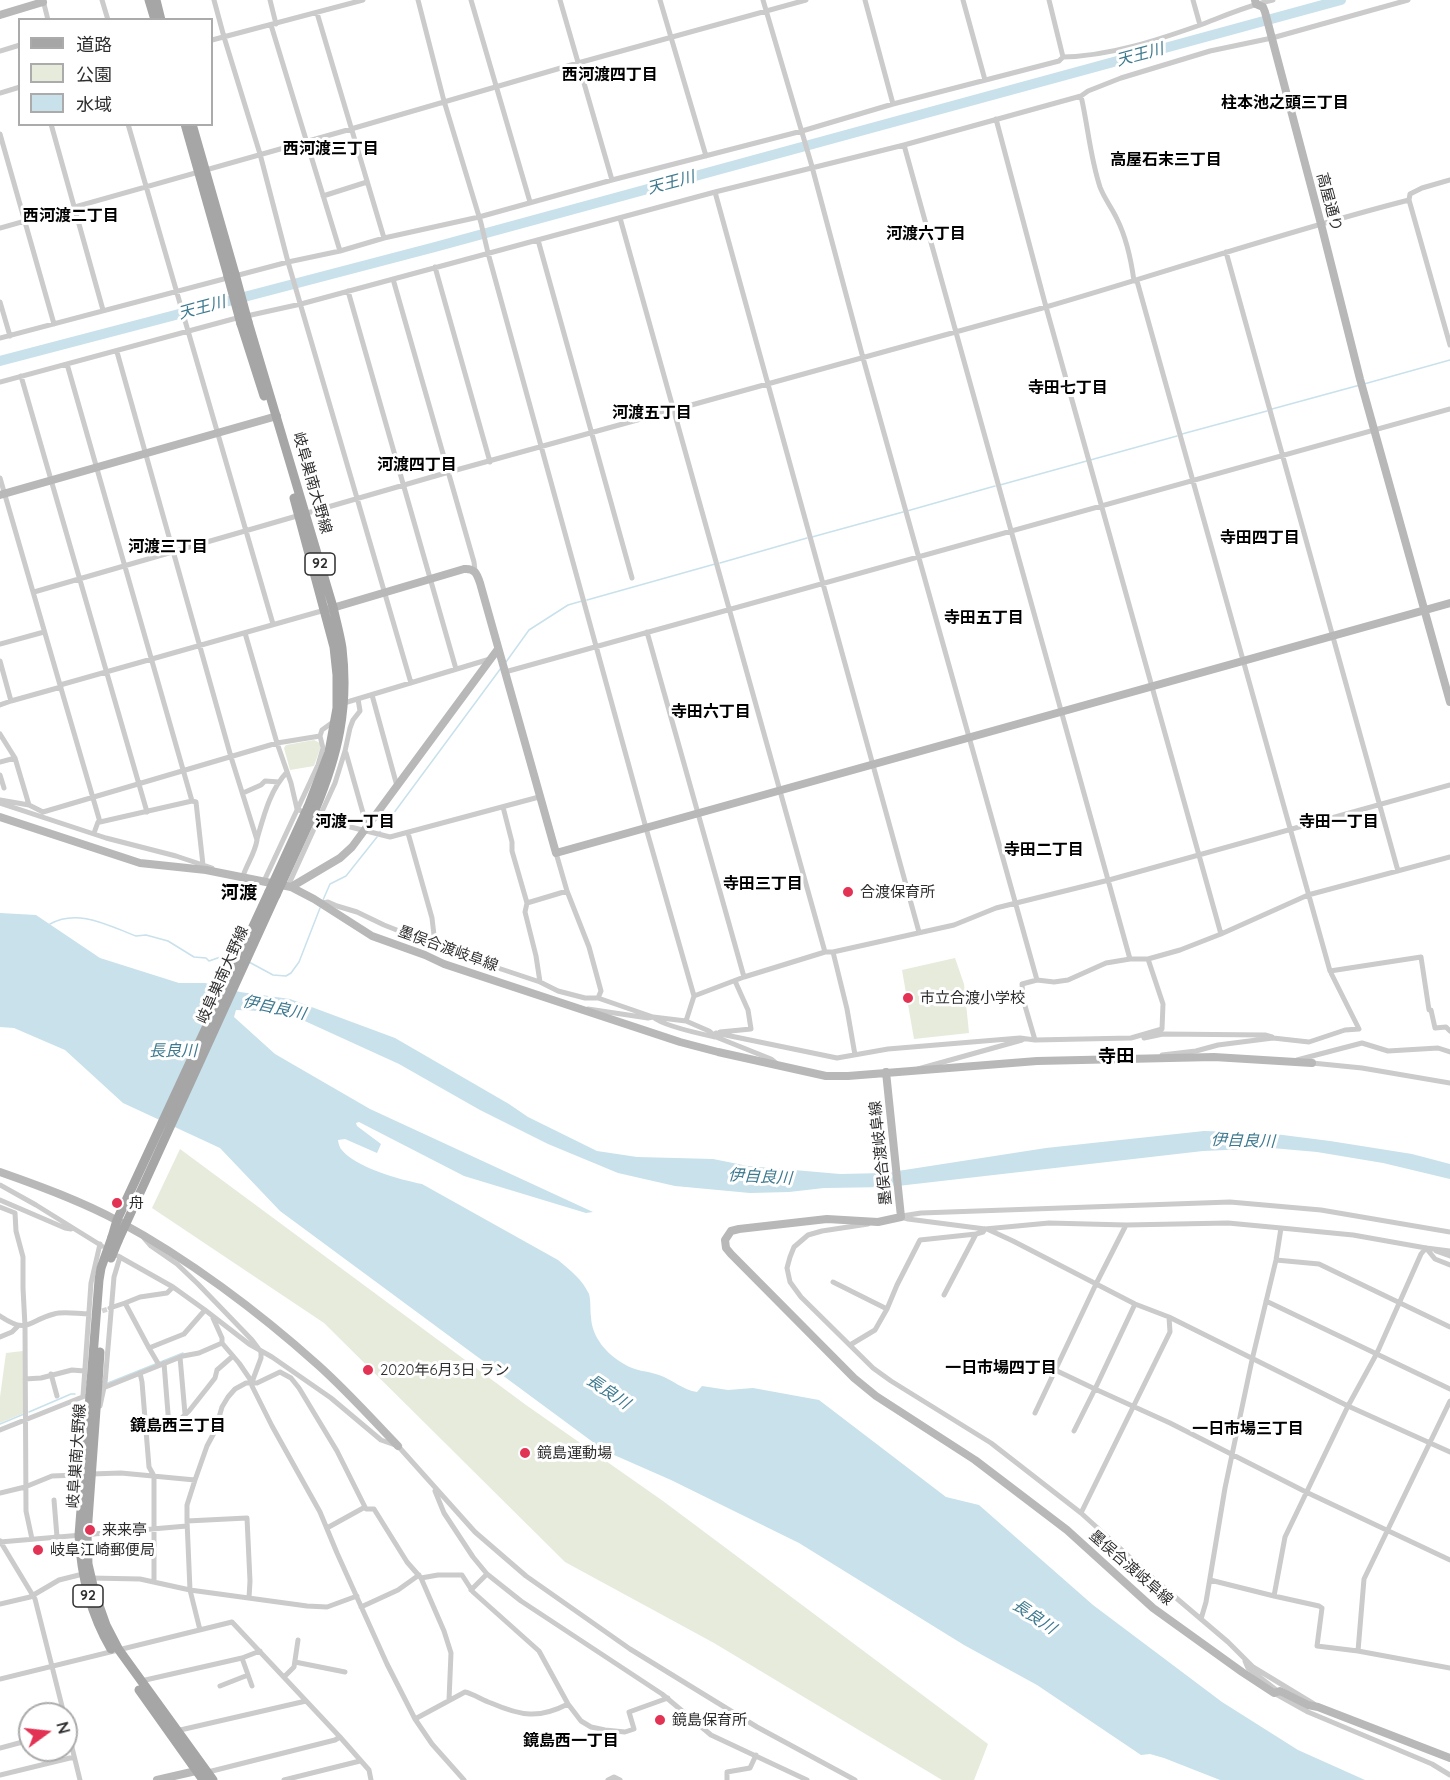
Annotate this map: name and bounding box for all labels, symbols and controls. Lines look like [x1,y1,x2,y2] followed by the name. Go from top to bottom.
[18,18,213,126] legend
[76,33,112,56] text: 道路
[1114,40,1166,70] water label: 天王川
[76,63,112,86] text: 公園
[562,65,658,85] district label: 西河渡四丁目
[76,93,112,116] text: 水域
[1221,93,1349,113] district label: 柱本池之頭三丁目
[283,139,379,159] district label: 西河渡三丁目
[1110,150,1222,170] district label: 高屋石末三丁目
[645,168,697,198] water label: 天王川
[1313,171,1345,233] street label: 高屋通り
[23,206,119,226] district label: 西河渡二丁目
[886,224,966,244] district label: 河渡六丁目
[176,293,228,323] water label: 天王川
[1028,378,1108,398] district label: 寺田七丁目
[612,403,692,423] district label: 河渡五丁目
[289,430,335,536] street label: 岐阜巣南大野線
[377,455,457,475] district label: 河渡四丁目
[1220,528,1300,548] district label: 寺田四丁目
[128,537,208,557] district label: 河渡三丁目
[305,553,335,575] road number: 92
[944,608,1024,628] district label: 寺田五丁目
[671,702,751,722] district label: 寺田六丁目
[315,812,395,832] district label: 河渡一丁目
[1299,812,1379,832] district label: 寺田一丁目
[1004,840,1084,860] district label: 寺田二丁目
[723,874,803,894] district label: 寺田三丁目
[221,883,257,905] district label: 河渡
[860,883,935,901] place label: 合渡保育所
[841,885,855,899] marker: 合渡保育所
[193,923,253,1027] street label: 岐阜巣南大野線
[396,923,500,975] street label: 墨俣合渡岐阜線
[920,989,1025,1007] place label: 市立合渡小学校
[901,991,915,1005] marker: 市立合渡小学校
[241,992,307,1024] water label: 伊自良川
[149,1041,197,1061] water label: 長良川
[1098,1046,1134,1068] district label: 寺田
[867,1100,895,1206] street label: 墨俣合渡岐阜線
[1211,1130,1275,1152] water label: 伊自良川
[728,1166,792,1188] water label: 伊自良川
[129,1194,144,1212] place label: 舟
[110,1196,124,1210] marker: 舟
[945,1358,1057,1378] district label: 一日市場四丁目
[380,1361,509,1379] place label: 2020年6月3日 ラン
[361,1363,375,1377] marker: 2020年6月3日 ラン
[583,1371,633,1413] water label: 長良川
[64,1403,90,1509] street label: 岐阜巣南大野線
[130,1416,226,1436] district label: 鏡島西三丁目
[1192,1419,1304,1439] district label: 一日市場三丁目
[537,1444,612,1462] place label: 鏡島運動場
[518,1446,532,1460] marker: 鏡島運動場
[102,1521,147,1539] place label: 来来亭
[83,1523,97,1537] marker: 来来亭
[1085,1527,1177,1609] street label: 墨俣合渡岐阜線
[50,1541,155,1559] place label: 岐阜江崎郵便局
[31,1543,45,1557] marker: 岐阜江崎郵便局
[73,1585,103,1607] road number: 92
[1009,1596,1059,1638] water label: 長良川
[18,1702,78,1762] north arrow
[672,1711,747,1729] place label: 鏡島保育所
[653,1713,667,1727] marker: 鏡島保育所
[52,1720,75,1736] text: N
[523,1731,619,1751] district label: 鏡島西一丁目

